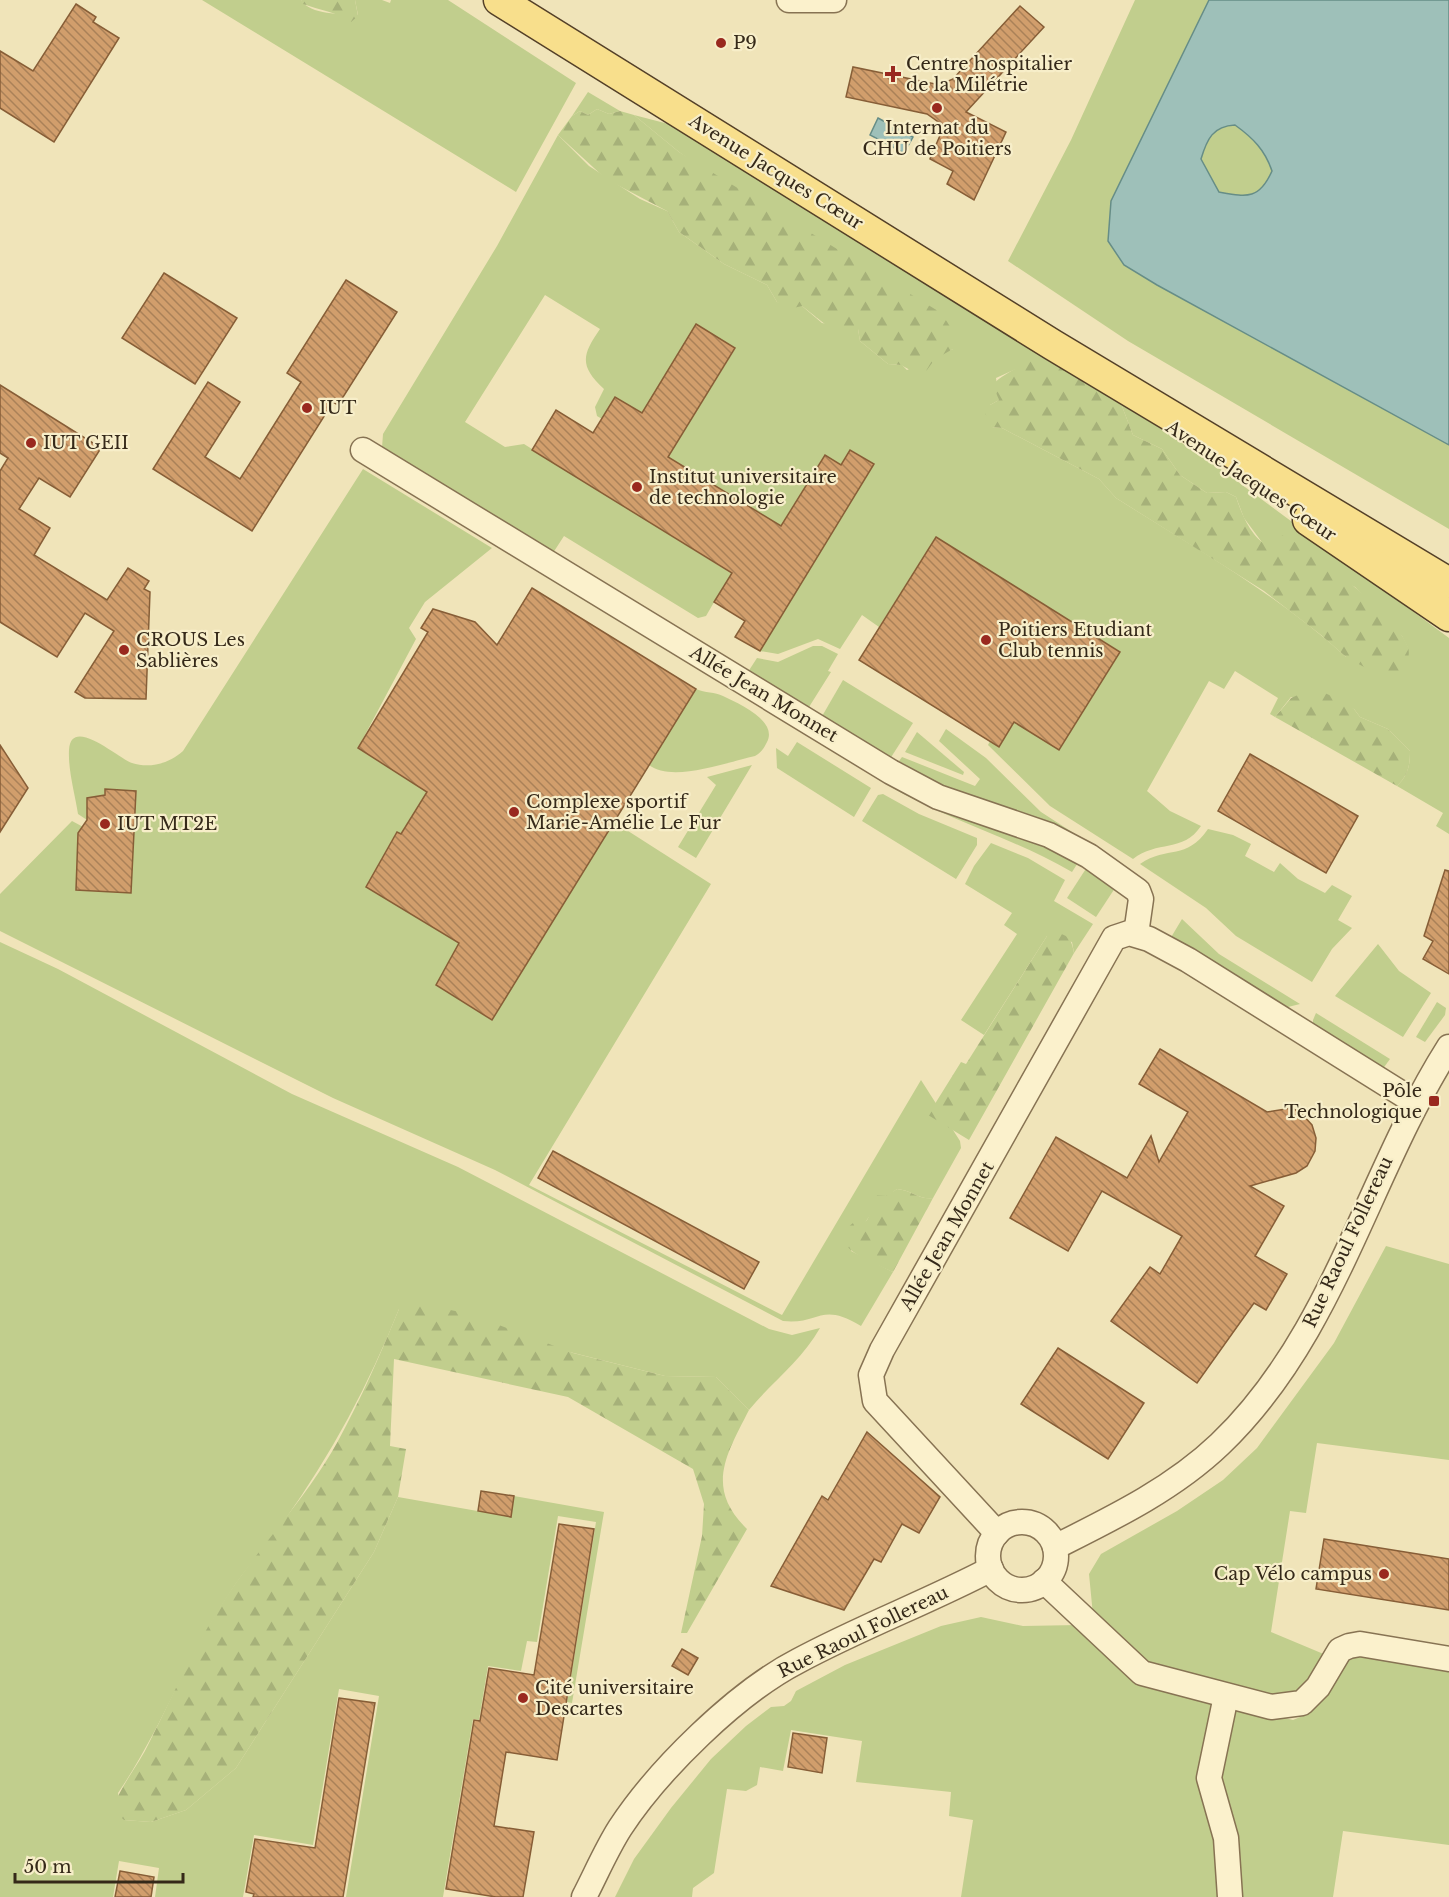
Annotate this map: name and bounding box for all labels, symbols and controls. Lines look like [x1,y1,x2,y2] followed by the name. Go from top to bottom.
[733,32,757,54] place label: P9
[714,36,728,50] marker: P9
[906,53,1073,96] place label: Centre hospitalier de la Milétrie
[884,65,902,83] marker: Centre hospitalier de la Milétrie
[930,101,944,115] marker: Internat du CHU de Poitiers
[684,109,867,235] street label: Avenue Jacques Cœur
[862,117,1012,160] place label: Internat du CHU de Poitiers
[319,397,357,419] place label: IUT
[300,401,314,415] marker: IUT
[1161,415,1341,546] street label: Avenue Jacques Cœur
[43,432,129,454] place label: IUT GEII
[24,436,38,450] marker: IUT GEII
[649,466,837,509] place label: Institut universitaire de technologie
[630,480,644,494] marker: Institut universitaire de technologie
[998,619,1153,662] place label: Poitiers Etudiant Club tennis
[136,629,245,672] place label: CROUS Les Sablières
[979,633,993,647] marker: Poitiers Etudiant Club tennis
[685,641,842,747] street label: Allée Jean Monnet
[117,643,131,657] marker: CROUS Les Sablières
[526,791,721,834] place label: Complexe sportif Marie-Amélie Le Fur
[507,805,521,819] marker: Complexe sportif Marie-Amélie Le Fur
[117,813,217,835] place label: IUT MT2E
[98,817,112,831] marker: IUT MT2E
[1284,1080,1422,1123] place label: Pôle Technologique
[1427,1094,1441,1108] marker: Pôle Technologique
[1299,1153,1397,1331] street label: Rue Raoul Follereau
[895,1157,999,1315] street label: Allée Jean Monnet
[1214,1563,1372,1585] place label: Cap Vélo campus
[1377,1567,1391,1581] marker: Cap Vélo campus
[774,1581,952,1683] street label: Rue Raoul Follereau
[535,1677,694,1720] place label: Cité universitaire Descartes
[516,1691,530,1705] marker: Cité universitaire Descartes
[15,1846,183,1884] scale bar
[24,1856,72,1878] text: 50 m

